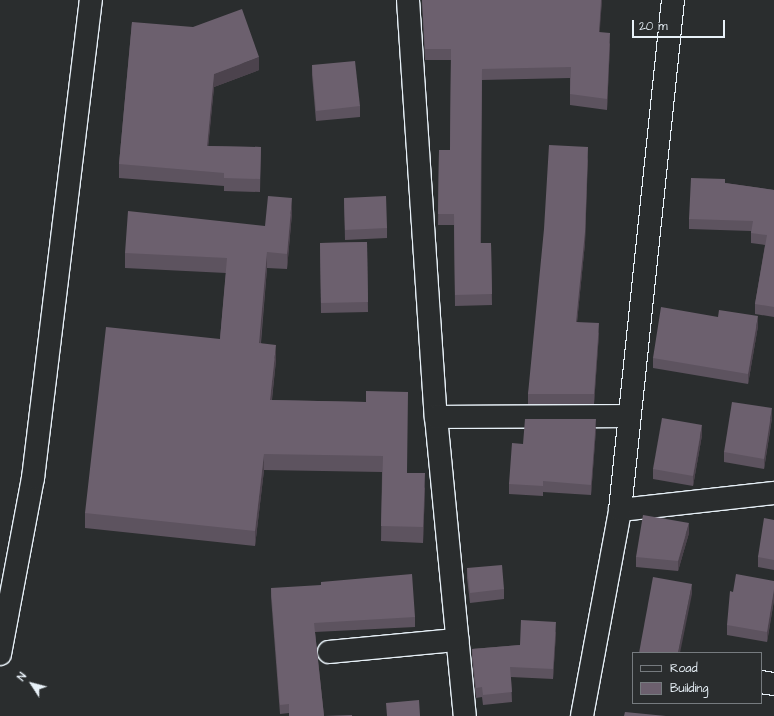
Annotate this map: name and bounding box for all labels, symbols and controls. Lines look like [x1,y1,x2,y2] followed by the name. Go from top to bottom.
[634,12,727,38] scale bar
[639,18,668,35] text: 20 m
[632,652,762,704] legend
[670,660,698,677] text: Road
[12,664,52,704] north arrow
[14,669,30,684] text: N
[670,680,708,697] text: Building

